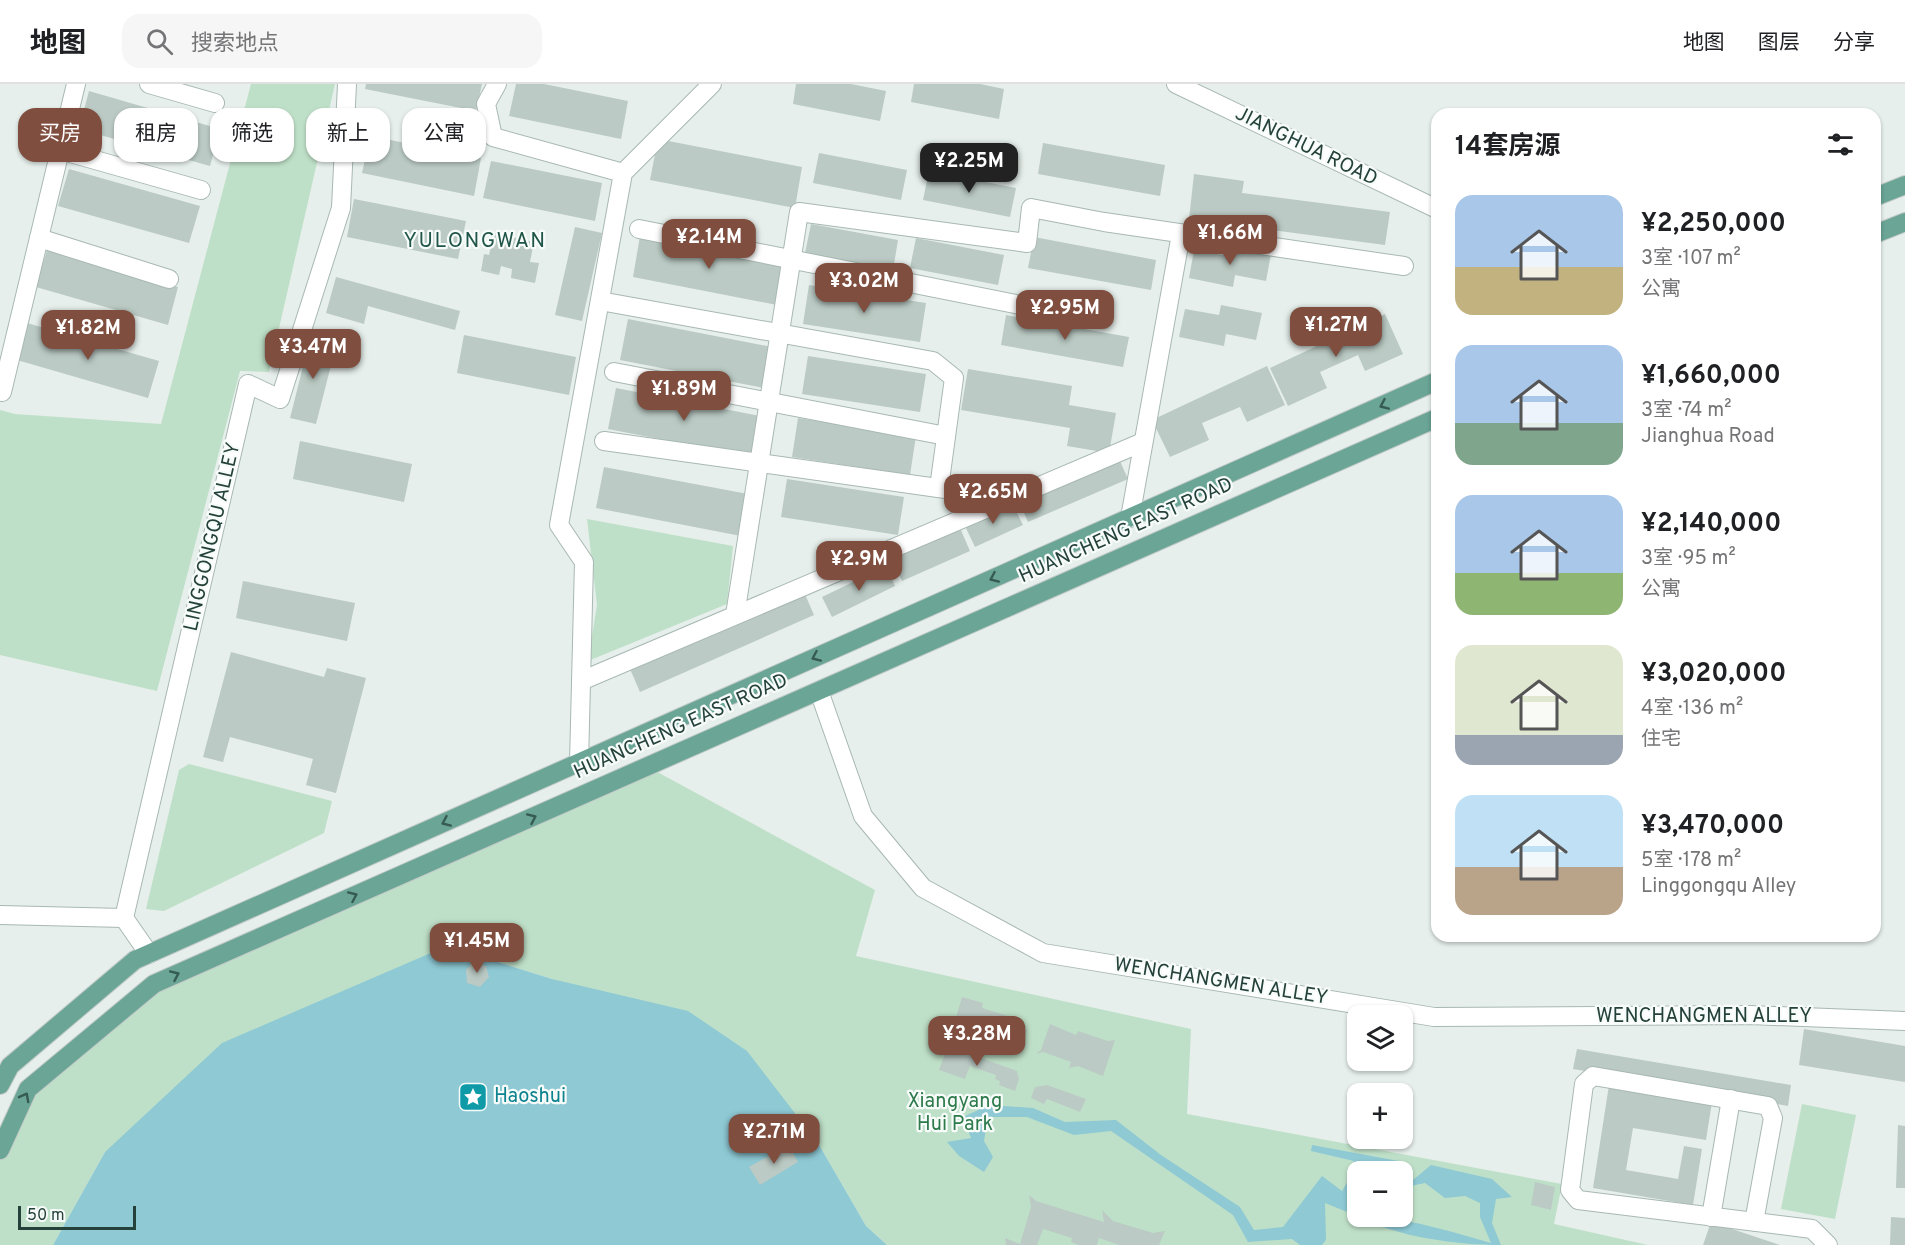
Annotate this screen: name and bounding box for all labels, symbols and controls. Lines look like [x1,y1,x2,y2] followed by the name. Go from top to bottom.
[122,14,542,68] search box
[143,25,176,58] icon: search
[30,27,86,63] text: 地图
[1683,30,1725,57] text: 地图
[1758,30,1800,57] text: 图层
[1833,30,1875,57] text: 分享
[191,31,279,58] text: 搜索地点
[1230,101,1382,193] street label: JIANGHUA ROAD
[18,108,102,162] chip: 买房
[114,108,198,162] chip: 租房
[210,108,294,162] chip: 筛选
[306,108,390,162] chip: 新上
[402,108,486,162] chip: 公寓
[1824,128,1857,161] icon: filters
[1455,131,1560,164] text: 14套房源
[920,143,1018,194] pin: ¥2.25M
[934,149,1004,175] text: ¥2.25M
[1641,208,1786,241] text: ¥2,250,000
[1181,215,1279,266] pin: ¥1.66M
[660,219,758,270] pin: ¥2.14M
[1503,219,1575,291] icon: home
[1197,221,1263,247] text: ¥1.66M
[676,225,742,251] text: ¥2.14M
[403,228,547,255] district label: YULONGWAN
[1641,246,1741,272] text: 3室 · 107 m²
[815,263,913,314] pin: ¥3.02M
[829,269,899,295] text: ¥3.02M
[1641,277,1681,303] text: 公寓
[1016,290,1114,341] pin: ¥2.95M
[1030,296,1100,322] text: ¥2.95M
[1287,307,1385,358] pin: ¥1.27M
[39,310,137,361] pin: ¥1.82M
[1304,313,1368,339] text: ¥1.27M
[55,316,121,342] text: ¥1.82M
[264,329,362,380] pin: ¥3.47M
[279,335,347,361] text: ¥3.47M
[1641,360,1781,393] text: ¥1,660,000
[1503,369,1575,441] icon: home
[635,371,733,422] pin: ¥1.89M
[651,377,717,403] text: ¥1.89M
[1379,398,1390,410] one-way arrow
[1641,398,1731,424] text: 3室 · 74 m²
[1641,424,1775,450] text: Jianghua Road
[179,440,247,634] street label: LINGGONGQU ALLEY
[1015,472,1237,590] street label: HUANCHENG EAST ROAD
[944,474,1042,525] pin: ¥2.65M
[958,480,1028,506] text: ¥2.65M
[1641,508,1781,541] text: ¥2,140,000
[1503,519,1575,591] icon: home
[817,541,901,592] pin: ¥2.9M
[1641,546,1736,572] text: 3室 · 95 m²
[830,547,888,573] text: ¥2.9M
[990,571,1001,583] one-way arrow
[1641,577,1681,603] text: 公寓
[812,650,823,662] one-way arrow
[1641,658,1786,691] text: ¥3,020,000
[570,668,792,786] street label: HUANCHENG EAST ROAD
[1503,669,1575,741] icon: home
[1641,696,1743,722] text: 4室 · 136 m²
[1641,727,1681,753] text: 住宅
[1641,810,1784,843] text: ¥3,470,000
[525,813,536,825] one-way arrow
[442,815,453,827] one-way arrow
[1503,819,1575,891] icon: home
[1641,848,1741,874] text: 5室 · 178 m²
[1641,874,1796,900] text: Linggongqu Alley
[347,892,358,904] one-way arrow
[428,923,526,974] pin: ¥1.45M
[444,929,510,955] text: ¥1.45M
[1112,952,1330,1012] street label: WENCHANGMEN ALLEY
[169,970,180,982] one-way arrow
[1596,1004,1812,1030] street label: WENCHANGMEN ALLEY
[1347,1005,1413,1227] map controls
[1347,1005,1413,1071] button: layers
[928,1016,1026,1067] pin: ¥3.28M
[942,1022,1012,1048] text: ¥3.28M
[457,1081,489,1113] place icon: Haoshui
[1347,1083,1413,1149] button: +
[494,1084,566,1110] place label: Haoshui
[908,1089,1002,1138] park label: Xiangyang Hui Park
[18,1093,29,1103] one-way arrow
[725,1114,823,1165] pin: ¥2.71M
[743,1120,805,1146] text: ¥2.71M
[1347,1161,1413,1227] button: −
[18,1203,136,1230] scale bar
[27,1206,65,1226] text: 50 m

